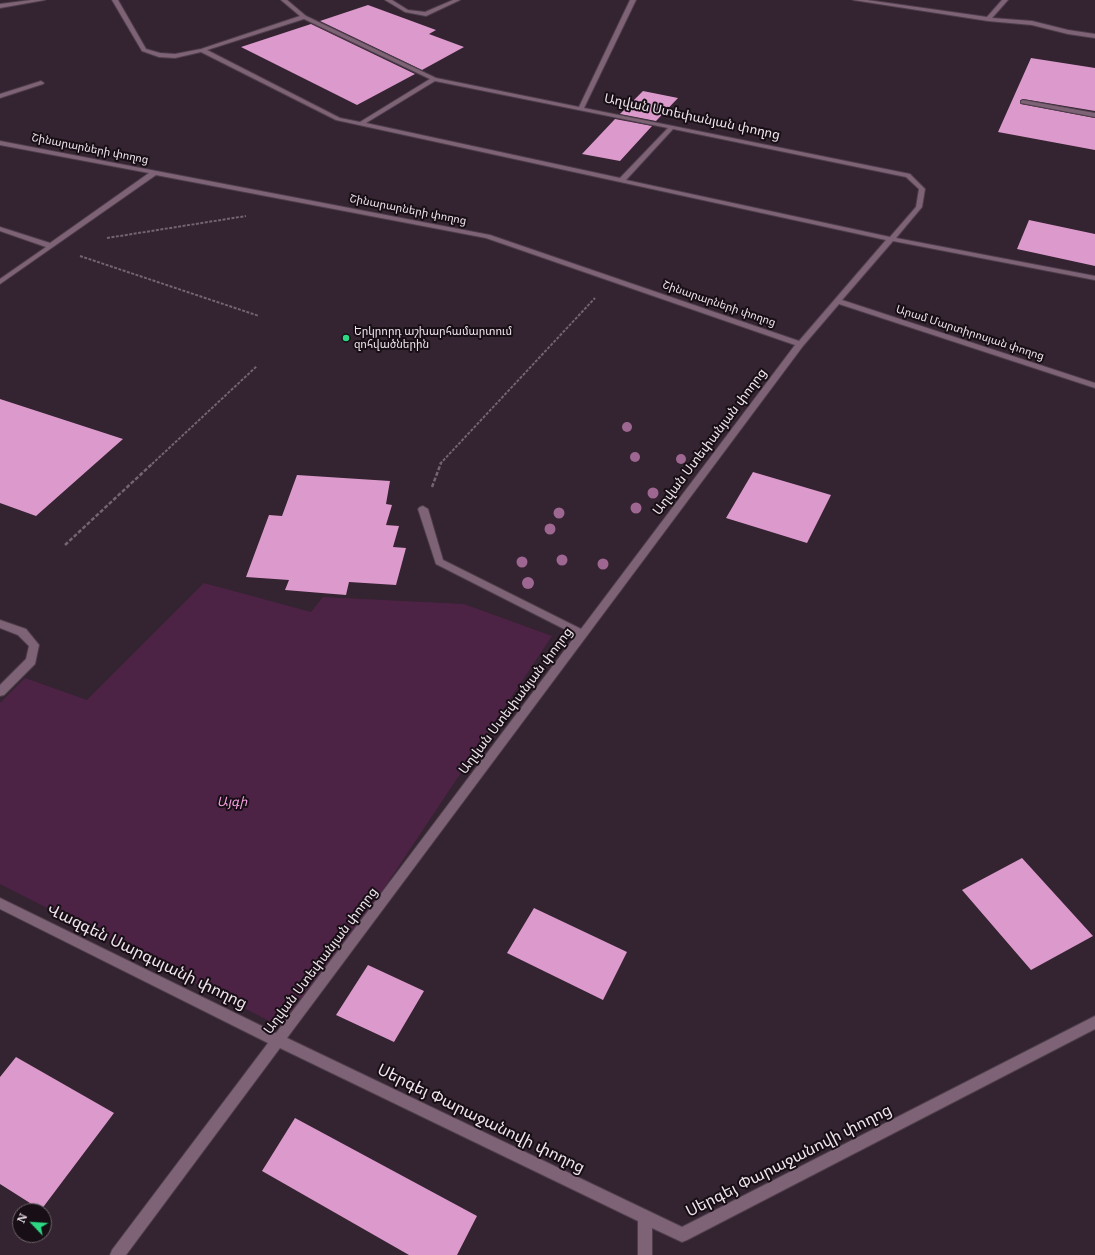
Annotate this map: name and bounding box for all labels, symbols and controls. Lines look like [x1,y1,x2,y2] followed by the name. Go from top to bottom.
[603,91,781,143] street label: Աղվան Ստեփանյան փողոց
[30,131,150,167] street label: Շինարարների փողոց
[348,192,468,228] street label: Շինարարների փողոց
[661,278,777,330] street label: Շինարարների փողոց
[894,303,1046,363] street label: Արամ Մարտիրոսյան փողոց
[354,325,512,351] place label: Երկրորդ աշխարհամարտում զոհվածներին
[341,333,351,343] marker: Երկրորդ աշխարհամարտում զոհվածներին
[650,366,770,518] street label: Աղվան Ստեփանյան փողոց
[456,625,576,777] street label: Աղվան Ստեփանյան փողոց
[217,794,247,810] park label: Այգի
[261,885,381,1037] street label: Աղվան Ստեփանյան փողոց
[44,900,250,1014] street label: Վազգեն Սարգսյանի փողոց
[374,1060,588,1178] street label: Սերգեյ Փարաջանովի փողոց
[683,1101,895,1221] street label: Սերգեյ Փարաջանովի փողոց
[12,1203,52,1243] north arrow
[14,1211,30,1225] text: N

